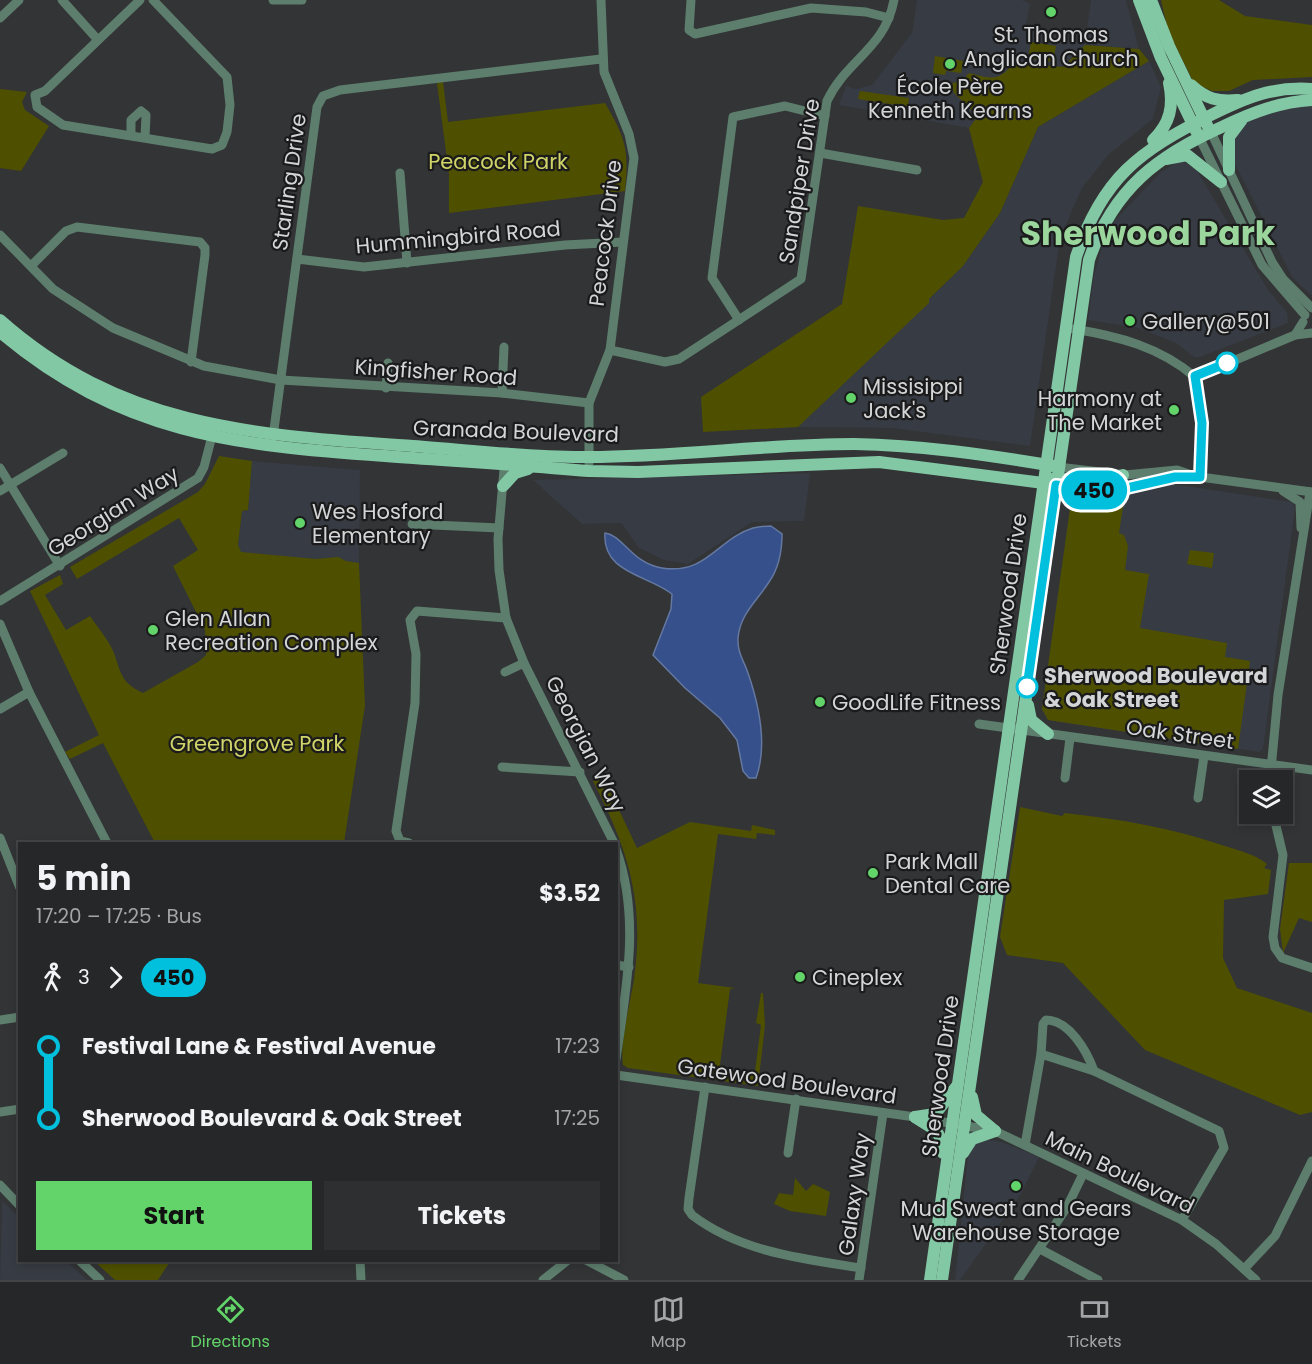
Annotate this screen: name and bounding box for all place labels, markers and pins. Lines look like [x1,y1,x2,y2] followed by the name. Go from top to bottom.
[1044,5,1058,19] marker: St. Thomas Anglican Church
[963,20,1139,73] place label: St. Thomas Anglican Church
[943,57,957,71] marker: École Père Kenneth Kearns
[868,72,1032,125] place label: École Père Kenneth Kearns
[1142,307,1270,336] place label: Gallery@501
[1123,314,1137,328] marker: Gallery@501
[1216,352,1238,374] unlabelled marker
[863,372,963,425] place label: Missisippi Jack's
[1038,384,1162,437] place label: Harmony at The Market
[844,391,858,405] marker: Missisippi Jack's
[1167,403,1181,417] marker: Harmony at The Market
[312,497,443,550] place label: Wes Hosford Elementary
[293,516,307,530] marker: Wes Hosford Elementary
[165,604,378,657] place label: Glen Allan Recreation Complex
[146,623,160,637] marker: Glen Allan Recreation Complex
[1044,661,1268,714] place label: Sherwood Boulevard & Oak Street
[1016,676,1038,698] marker: Sherwood Boulevard & Oak Street
[832,688,1001,717] place label: GoodLife Fitness
[813,695,827,709] marker: GoodLife Fitness
[885,847,1010,900] place label: Park Mall Dental Care
[866,866,880,880] marker: Park Mall Dental Care
[812,963,902,992] place label: Cineplex
[793,970,807,984] marker: Cineplex
[1009,1179,1023,1193] marker: Mud Sweat and Gears Warehouse Storage
[900,1194,1132,1247] place label: Mud Sweat and Gears Warehouse Storage

